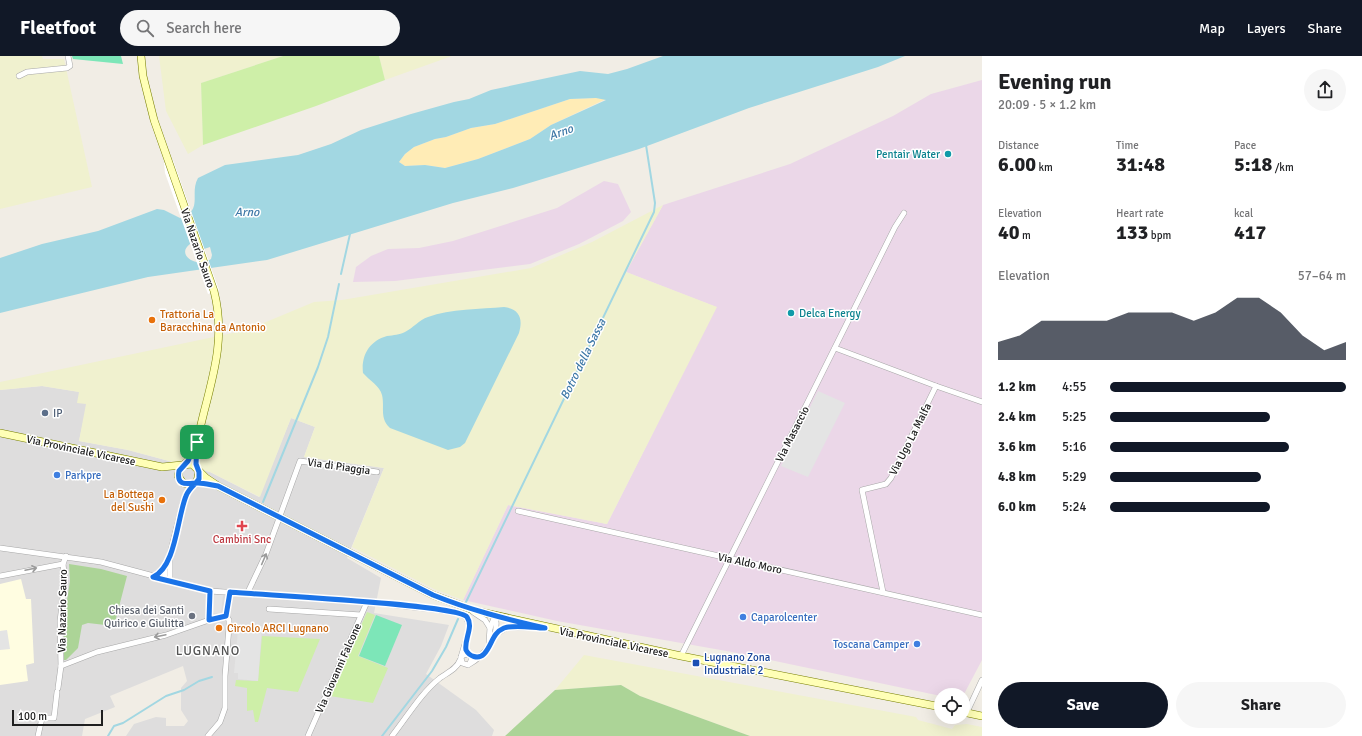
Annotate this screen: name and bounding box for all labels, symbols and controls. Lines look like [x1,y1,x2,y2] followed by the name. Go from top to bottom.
[120,10,400,46] search box
[20,16,96,40] text: Fleetfoot
[134,17,156,39] icon: search
[166,19,242,37] text: Search here
[1199,20,1225,37] text: Map
[1247,20,1286,37] text: Layers
[1308,20,1342,37] text: Share
[998,68,1112,95] text: Evening run
[1304,69,1346,111] button: share
[998,97,1096,113] text: 20:09 · 5 × 1.2 km
[547,121,576,144] water label: Arno
[998,139,1039,152] text: Distance
[1116,139,1139,152] text: Time
[1234,139,1256,152] text: Pace
[876,148,940,161] place label: Pentair Water
[943,149,953,159] marker: Pentair Water
[998,152,1036,177] text: 6.00
[1116,152,1165,177] text: 31:48
[1234,152,1272,177] text: 5:18
[1036,161,1053,174] text: km
[1272,161,1294,174] text: /km
[235,205,260,220] water label: Arno
[178,207,217,290] street label: Via Nazario Sauro
[998,207,1042,220] text: Elevation
[1116,207,1164,220] text: Heart rate
[1234,207,1253,220] text: kcal
[998,220,1020,245] text: 40
[1116,220,1148,245] text: 133
[1234,220,1266,245] text: 417
[1020,229,1031,242] text: m
[1148,229,1171,242] text: bpm
[998,268,1050,284] text: Elevation
[1298,268,1346,284] text: 57–64 m
[799,307,861,320] place label: Delca Energy
[160,308,266,334] place label: Trattoria La Baracchina da Antonio
[786,308,796,318] marker: Delca Energy
[147,315,157,325] marker: Trattoria La Baracchina da Antonio
[557,316,610,402] water label: Botro della Sassa
[998,379,1036,395] text: 1.2 km
[1062,379,1087,395] text: 4:55
[887,401,934,477] street label: Via Ugo La Malfa
[773,404,812,464] street label: Via Masaccio
[53,407,62,420] place label: IP
[40,408,50,418] marker: IP
[998,409,1036,425] text: 2.4 km
[1062,409,1087,425] text: 5:25
[180,425,214,459] pin
[186,431,208,453] icon: arrive
[25,433,137,468] street label: Via Provinciale Vicarese
[998,439,1036,455] text: 3.6 km
[1062,439,1087,455] text: 5:16
[307,456,372,477] street label: Via di Piaggia
[65,469,101,482] place label: Parkpre
[998,469,1036,485] text: 4.8 km
[1062,469,1087,485] text: 5:29
[52,470,62,480] marker: Parkpre
[104,488,154,514] place label: La Bottega del Sushi
[157,495,167,505] marker: La Bottega del Sushi
[998,499,1036,515] text: 6.0 km
[1062,499,1087,515] text: 5:24
[237,521,247,531] marker: Cambini Snc
[213,533,271,546] place label: Cambini Snc
[717,550,783,577] street label: Via Aldo Moro
[261,553,268,565] one-way arrow
[24,565,37,573] one-way arrow
[55,569,70,653] street label: Via Nazario Sauro
[104,604,184,630] place label: Chiesa dei Santi Quirico e Giulitta
[187,611,197,621] marker: Chiesa dei Santi Quirico e Giulitta
[751,611,817,624] place label: Caparolcenter
[738,612,748,622] marker: Caparolcenter
[313,621,364,715] street label: Via Giovanni Falcone
[227,622,329,635] place label: Circolo ARCI Lugnano
[214,623,224,633] marker: Circolo ARCI Lugnano
[558,625,670,660] street label: Via Provinciale Vicarese
[153,633,166,641] one-way arrow
[833,638,909,651] place label: Toscana Camper
[912,639,922,649] marker: Toscana Camper
[176,643,240,659] district label: LUGNANO
[704,651,771,677] place label: Lugnano Zona Industriale 2
[691,658,701,668] marker: Lugnano Zona Industriale 2
[998,682,1168,728] button: Save
[1176,682,1346,728] button: Share
[934,688,970,724] map controls
[934,688,970,724] button: locate
[12,708,103,727] scale bar
[18,710,47,723] text: 100 m

